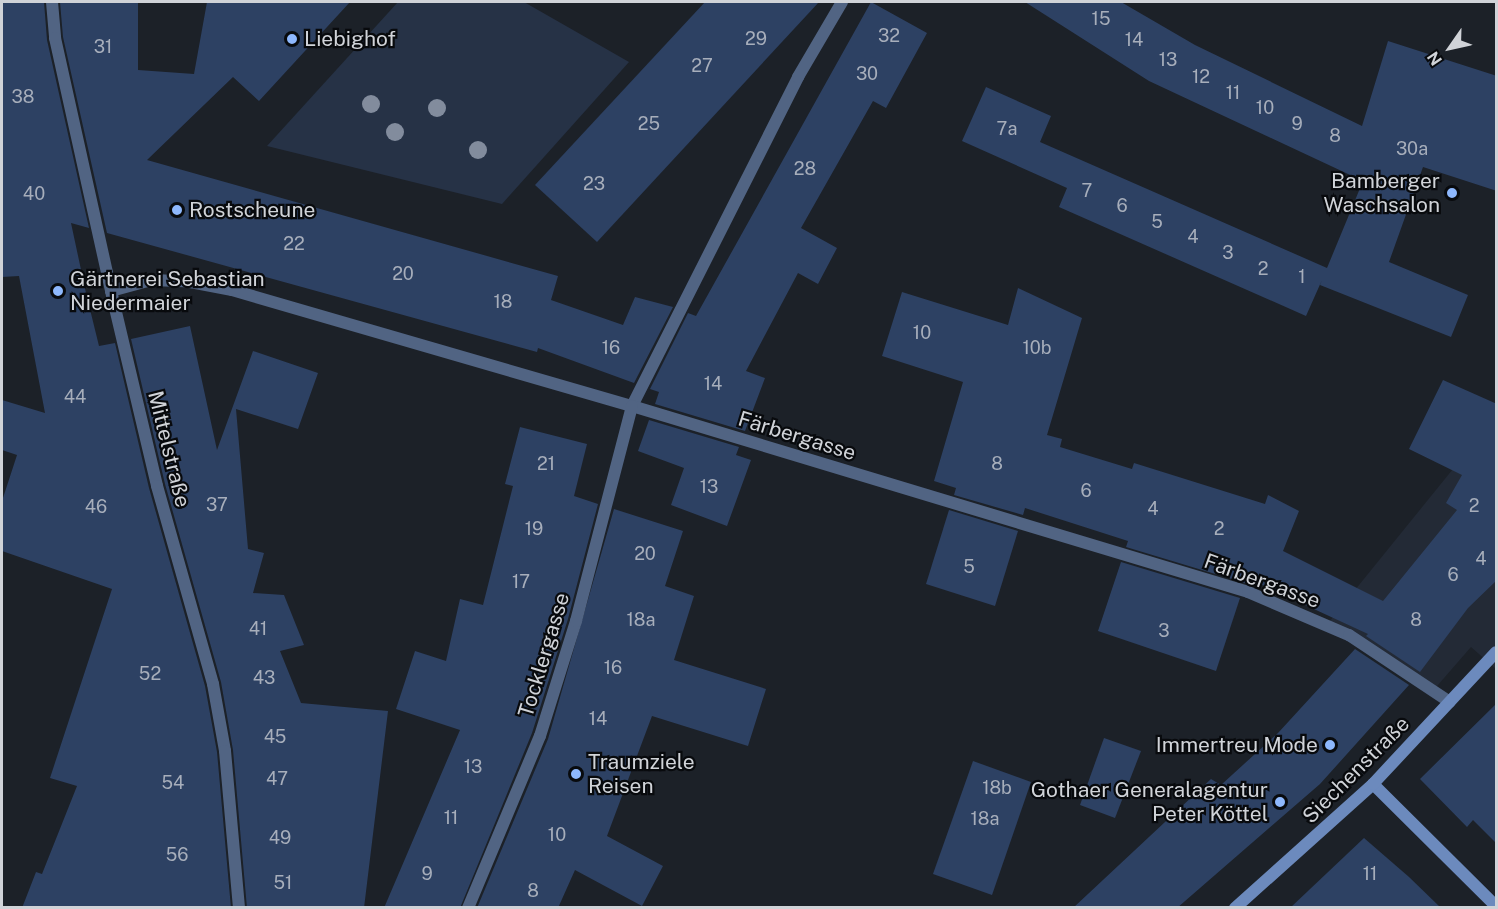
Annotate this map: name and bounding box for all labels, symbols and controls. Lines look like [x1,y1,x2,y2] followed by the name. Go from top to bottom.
[1092,8,1110,30] house number: 15
[1420,18,1480,78] north arrow
[878,25,900,47] house number: 32
[304,26,396,52] place label: Liebighof
[745,28,767,50] house number: 29
[1125,29,1143,51] house number: 14
[285,32,299,46] marker: Liebighof
[94,36,112,58] house number: 31
[1423,48,1446,69] text: N
[1159,49,1177,71] house number: 13
[691,55,713,77] house number: 27
[856,63,878,85] house number: 30
[1192,66,1210,88] house number: 12
[1226,82,1240,104] house number: 11
[12,86,34,108] house number: 38
[1256,97,1274,119] house number: 10
[638,113,660,135] house number: 25
[1291,113,1303,135] house number: 9
[997,118,1017,140] house number: 7a
[1329,125,1341,147] house number: 8
[1396,138,1428,160] house number: 30a
[794,158,816,180] house number: 28
[1323,168,1440,218] place label: Bamberger Waschsalon
[583,173,605,195] house number: 23
[1082,180,1092,202] house number: 7
[23,183,45,205] house number: 40
[1445,186,1459,200] marker: Bamberger Waschsalon
[1116,195,1128,217] house number: 6
[189,197,315,223] place label: Rostscheune
[170,203,184,217] marker: Rostscheune
[1151,211,1163,233] house number: 5
[1187,226,1199,248] house number: 4
[283,233,305,255] house number: 22
[1222,242,1234,264] house number: 3
[1258,258,1268,280] house number: 2
[392,263,414,285] house number: 20
[70,266,265,316] place label: Gärtnerei Sebastian Niedermaier
[1298,266,1306,288] house number: 1
[51,284,65,298] marker: Gärtnerei Sebastian Niedermaier
[494,291,512,313] house number: 18
[913,322,931,344] house number: 10
[602,337,620,359] house number: 16
[1022,337,1052,359] house number: 10b
[704,373,722,395] house number: 14
[64,386,86,408] house number: 44
[142,388,196,510] street label: Mittelstraße
[735,406,859,466] street label: Färbergasse
[537,453,555,475] house number: 21
[991,453,1003,475] house number: 8
[700,476,718,498] house number: 13
[1080,480,1092,502] house number: 6
[206,494,228,516] house number: 37
[1469,495,1479,517] house number: 2
[85,496,107,518] house number: 46
[1147,498,1159,520] house number: 4
[525,518,543,540] house number: 19
[1214,518,1224,540] house number: 2
[634,543,656,565] house number: 20
[1200,548,1324,614] street label: Färbergasse
[1475,548,1487,570] house number: 4
[963,556,975,578] house number: 5
[1447,564,1459,586] house number: 6
[512,571,530,593] house number: 17
[513,590,575,720] street label: Tocklergasse
[627,609,655,631] house number: 18a
[1410,609,1422,631] house number: 8
[249,618,267,640] house number: 41
[1158,620,1170,642] house number: 3
[604,657,622,679] house number: 16
[139,663,161,685] house number: 52
[253,667,275,689] house number: 43
[589,708,607,730] house number: 14
[1297,711,1415,829] street label: Siechenstraße
[264,726,286,748] house number: 45
[1156,732,1318,758] place label: Immertreu Mode
[1323,738,1337,752] marker: Immertreu Mode
[588,749,695,799] place label: Traumziele Reisen
[464,756,482,778] house number: 13
[569,767,583,781] marker: Traumziele Reisen
[266,768,288,790] house number: 47
[162,772,184,794] house number: 54
[982,777,1012,799] house number: 18b
[1031,777,1268,827] place label: Gothaer Generalagentur Peter Köttel
[1273,795,1287,809] marker: Gothaer Generalagentur Peter Köttel
[444,807,458,829] house number: 11
[971,808,999,830] house number: 18a
[548,824,566,846] house number: 10
[269,827,291,849] house number: 49
[166,844,188,866] house number: 56
[421,863,433,885] house number: 9
[1363,863,1377,885] house number: 11
[274,872,292,894] house number: 51
[527,880,539,902] house number: 8

